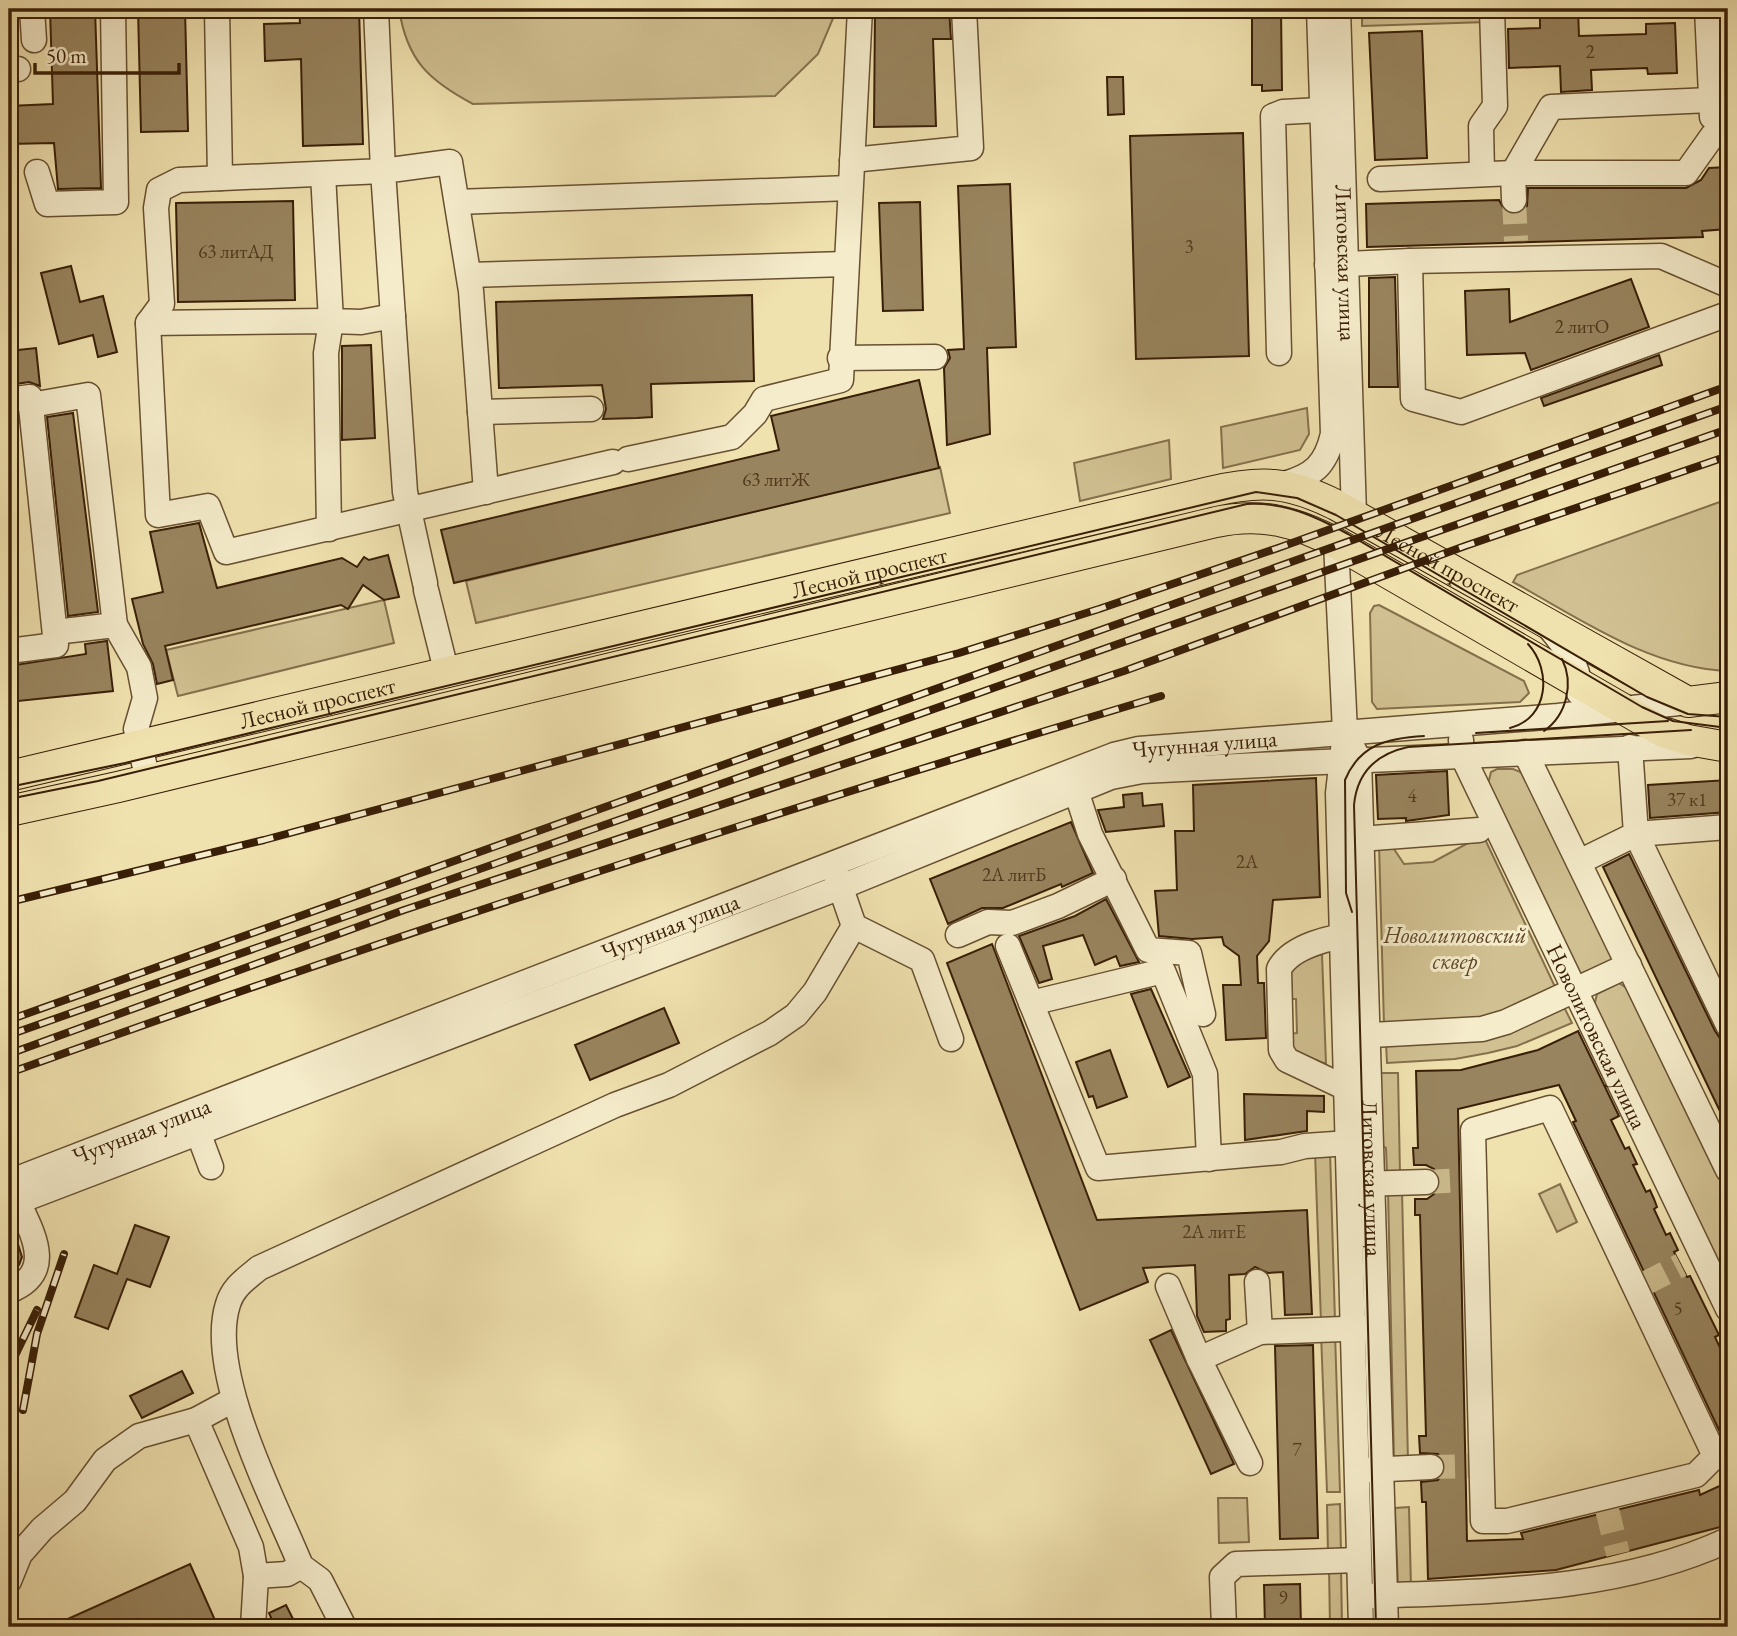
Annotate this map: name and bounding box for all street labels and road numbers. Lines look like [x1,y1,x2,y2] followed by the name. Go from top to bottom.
[1329,184,1364,342] street label: Литовская улица
[1372,516,1526,620] street label: Лесной проспект
[788,539,951,605] street label: Лесной проспект
[237,670,399,736] street label: Лесной проспект
[1131,723,1279,765] street label: Чугунная улица
[597,886,744,967] street label: Чугунная улица
[1540,939,1655,1134] street label: Новолитовская улица
[68,1090,216,1171] street label: Чугунная улица
[1355,1100,1389,1258] street label: Литовская улица

